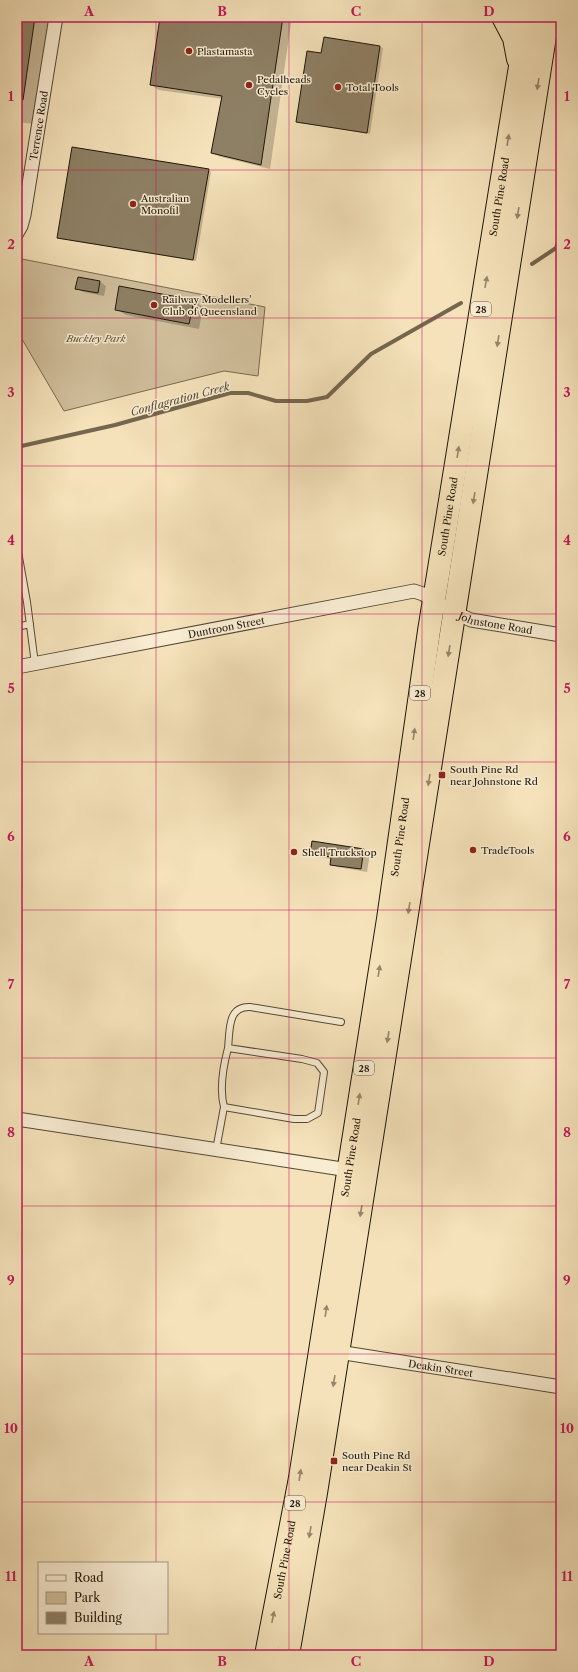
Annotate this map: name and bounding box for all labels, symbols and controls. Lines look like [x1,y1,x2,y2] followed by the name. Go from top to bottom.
[83,3,95,19] text: A
[217,3,227,19] text: B
[351,3,361,19] text: C
[483,3,495,19] text: D
[197,45,253,58] place label: Plastamasta
[184,46,194,56] marker: Plastamasta
[257,73,311,98] place label: Pedalheads Cycles
[535,78,541,91] one-way arrow
[244,80,254,90] marker: Pedalheads Cycles
[346,81,399,94] place label: Total Tools
[333,82,343,92] marker: Total Tools
[8,88,14,104] text: 1
[564,88,570,104] text: 1
[26,90,50,162] street label: Terrence Road
[505,133,511,146] one-way arrow
[486,156,512,237] street label: South Pine Road
[140,192,190,217] place label: Australian Monofil
[128,199,138,209] marker: Australian Monofil
[515,207,521,219] one-way arrow
[7,236,15,252] text: 2
[563,236,571,252] text: 2
[483,276,489,288] one-way arrow
[162,293,257,318] place label: Railway Modellers' Club of Queensland
[149,300,159,310] marker: Railway Modellers' Club of Queensland
[471,302,491,316] road number: 28
[65,332,127,345] park label: Buckley Park
[495,335,501,348] one-way arrow
[129,379,231,419] water label: Conflagration Creek
[7,384,15,400] text: 3
[563,384,571,400] text: 3
[455,445,461,458] one-way arrow
[435,476,460,557] street label: South Pine Road
[471,491,477,504] one-way arrow
[7,532,15,548] text: 4
[563,532,571,548] text: 4
[455,608,534,637] street label: Johnstone Road
[187,613,266,641] street label: Duntroon Street
[446,645,452,657] one-way arrow
[7,680,15,696] text: 5
[563,680,571,696] text: 5
[410,686,430,700] road number: 28
[411,728,417,740] one-way arrow
[450,763,538,788] place label: South Pine Rd near Johnstone Rd
[437,770,447,780] marker: South Pine Rd near Johnstone Rd
[426,774,432,786] one-way arrow
[388,797,412,877] street label: South Pine Road
[7,828,15,844] text: 6
[563,828,571,844] text: 6
[481,844,534,857] place label: TradeTools
[468,845,478,855] marker: TradeTools
[302,846,377,859] place label: Shell Truckstop
[289,847,299,857] marker: Shell Truckstop
[406,902,412,914] one-way arrow
[376,965,382,977] one-way arrow
[8,976,15,992] text: 7
[564,976,571,992] text: 7
[385,1030,391,1043] one-way arrow
[354,1061,374,1075] road number: 28
[356,1093,362,1106] one-way arrow
[338,1117,363,1198] street label: South Pine Road
[7,1124,15,1140] text: 8
[563,1124,571,1140] text: 8
[357,1205,363,1218] one-way arrow
[7,1272,15,1288] text: 9
[563,1272,571,1288] text: 9
[323,1305,329,1317] one-way arrow
[407,1357,474,1380] street label: Deakin Street
[331,1375,337,1387] one-way arrow
[4,1420,18,1436] text: 10
[560,1420,574,1436] text: 10
[342,1449,413,1474] place label: South Pine Rd near Deakin St
[329,1456,339,1466] marker: South Pine Rd near Deakin St
[297,1469,303,1481] one-way arrow
[285,1496,305,1510] road number: 28
[270,1519,298,1600] street label: South Pine Road
[306,1526,312,1538] one-way arrow
[38,1562,168,1634] legend
[5,1568,17,1584] text: 11
[561,1568,573,1584] text: 11
[74,1570,104,1585] text: Road
[74,1590,101,1605] text: Park
[74,1610,122,1625] text: Building
[271,1611,277,1623] one-way arrow
[83,1653,95,1669] text: A
[217,1653,227,1669] text: B
[351,1653,361,1669] text: C
[483,1653,495,1669] text: D

